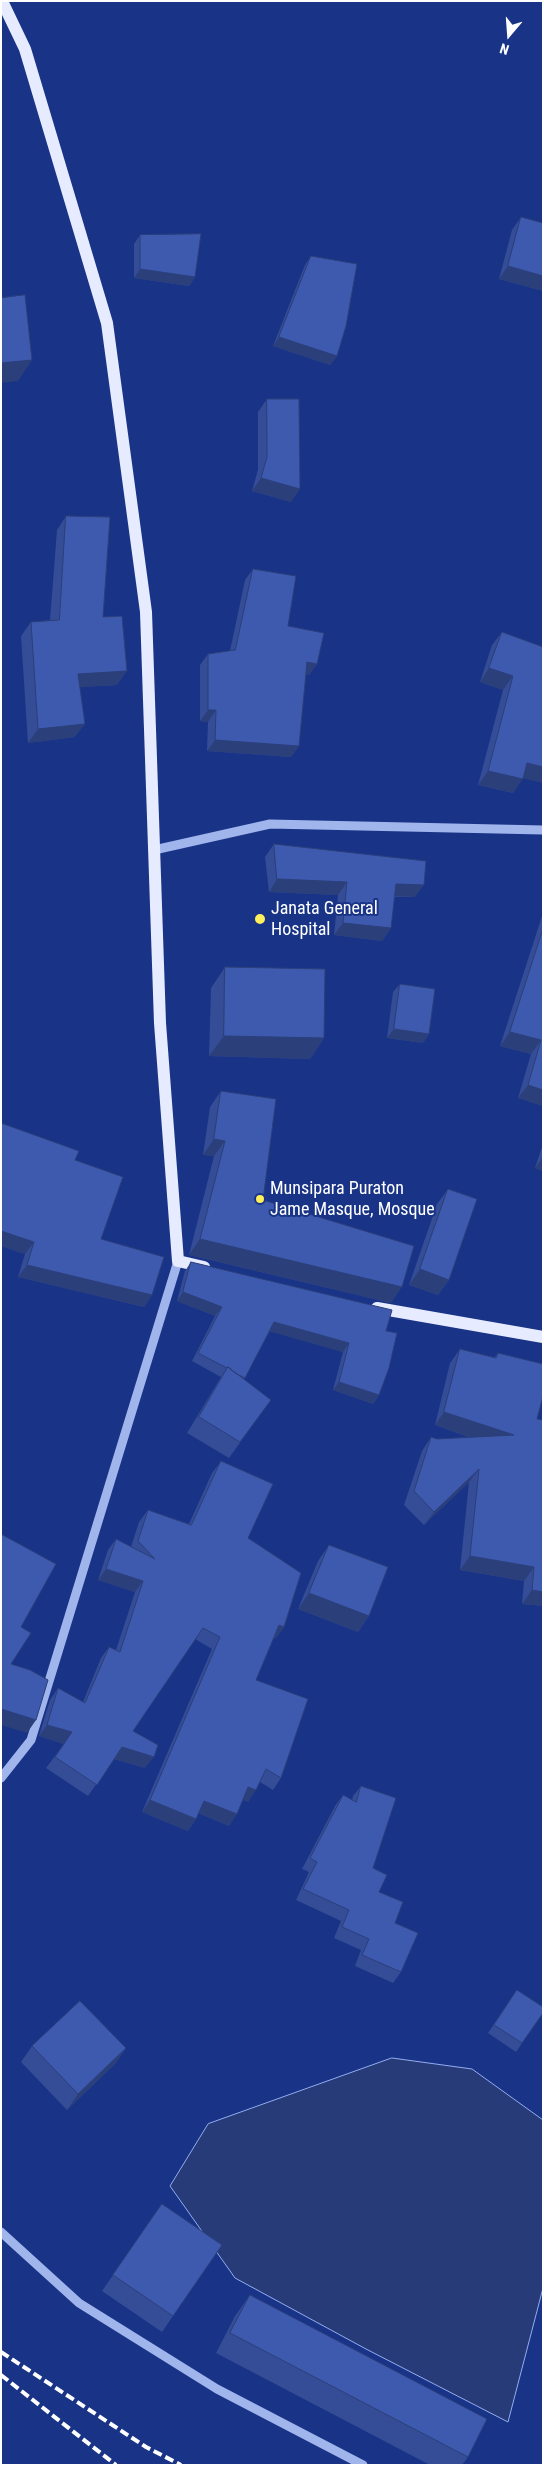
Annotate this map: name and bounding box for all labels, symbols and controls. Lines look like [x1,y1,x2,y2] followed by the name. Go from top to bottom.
[484,10,534,60] north arrow
[498,40,511,58] text: N
[271,898,378,941] place label: Janata General Hospital
[253,912,267,926] marker: Janata General Hospital
[270,1178,435,1220] place label: Munsipara Puraton Jame Masque, Mosque
[254,1193,266,1205] marker: Munsipara Puraton Jame Masque, Mosque

